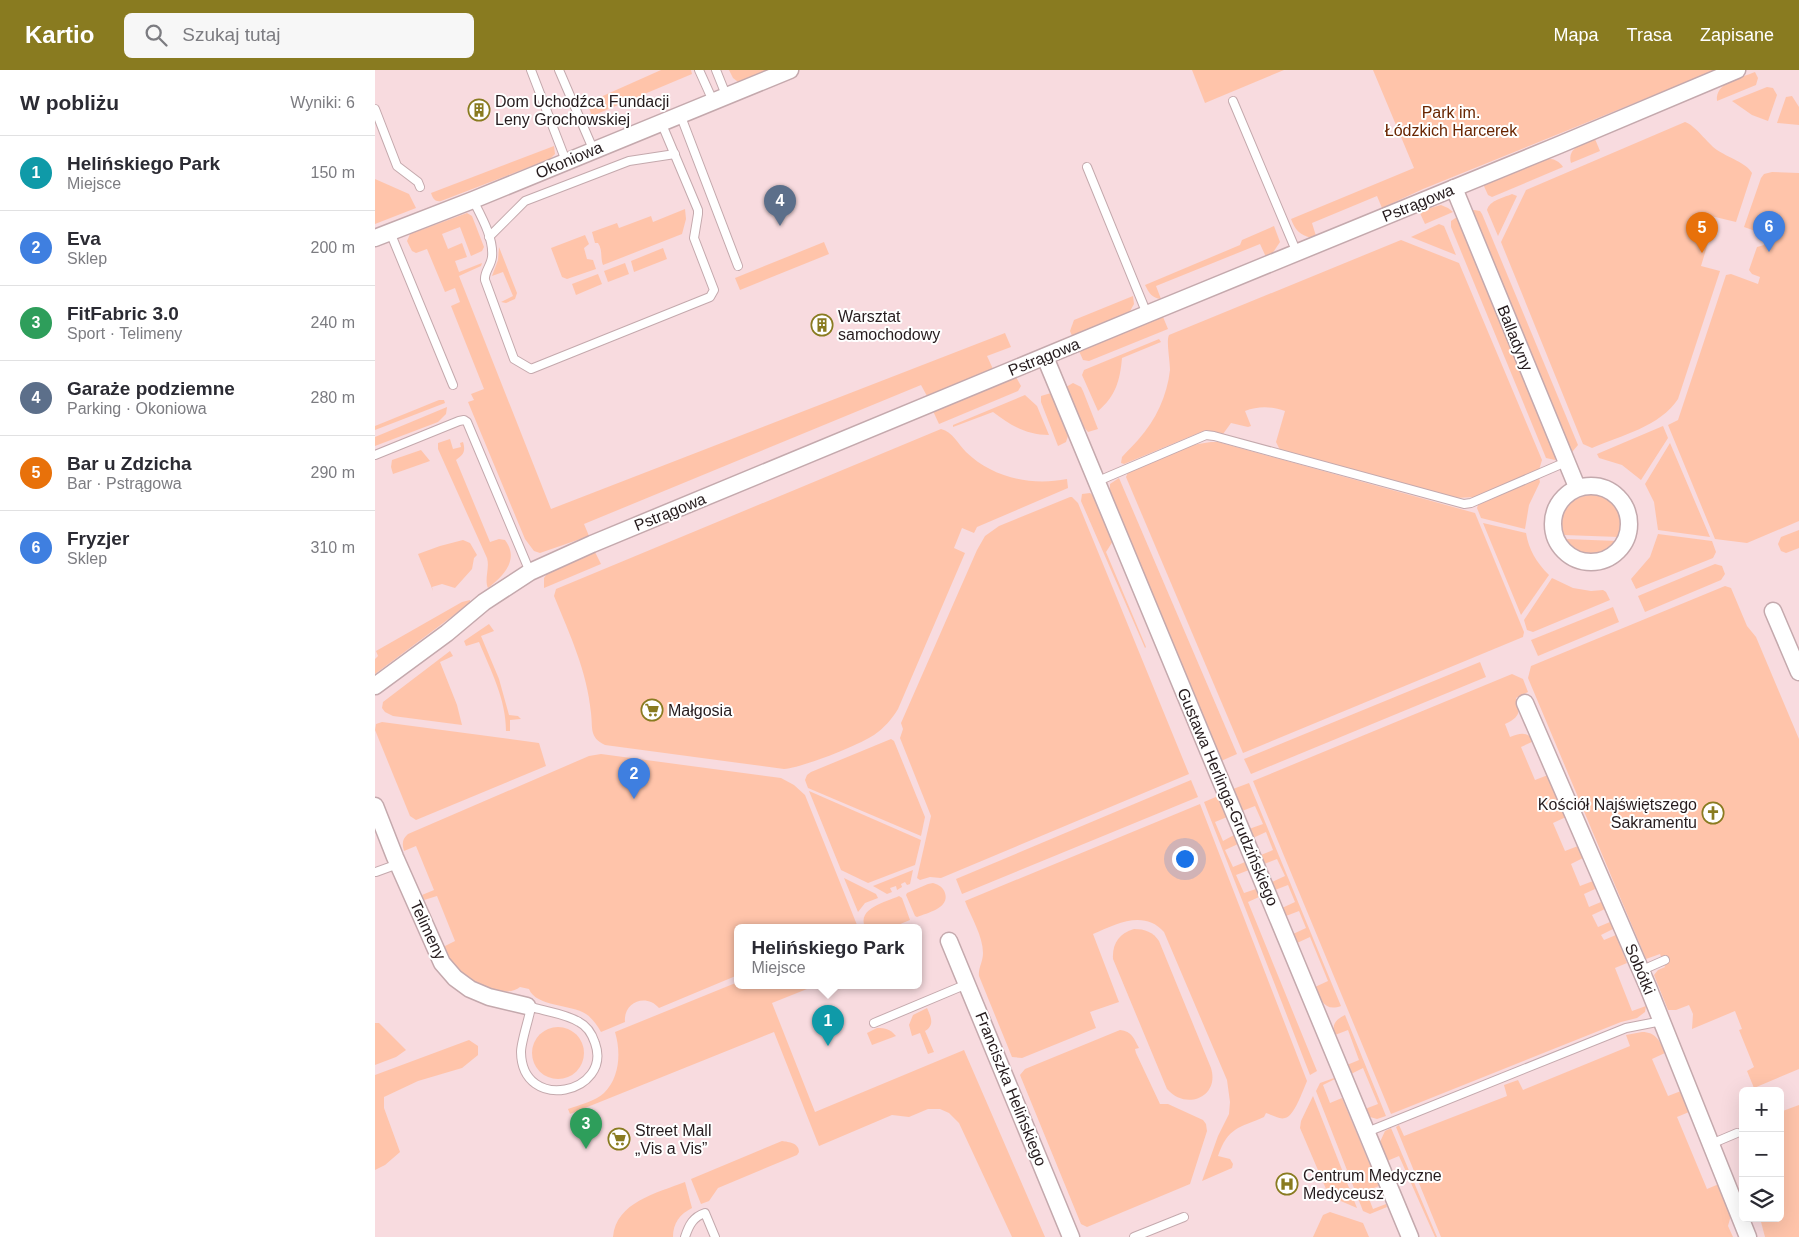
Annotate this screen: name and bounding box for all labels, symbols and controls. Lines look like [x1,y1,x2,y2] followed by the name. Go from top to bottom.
[124,13,474,58] search box
[25,21,94,48] text: Kartio
[142,21,170,49] icon: search
[182,24,281,45] text: Szukaj tutaj
[1554,25,1599,45] text: Mapa
[1627,25,1672,45] text: Trasa
[1700,25,1774,45] text: Zapisane
[20,91,119,114] text: W pobliżu
[495,93,669,128] place label: Dom Uchodźca Fundacji Leny Grochowskiej
[290,94,355,111] text: Wyniki: 6
[467,98,491,122] building icon: Dom Uchodźca Fundacji Leny Grochowskiej
[1385,104,1518,139] park label: Park im. Łódzkich Harcerek
[533,138,605,182] street label: Okoniowa
[67,153,220,174] text: Helińskiego Park
[32,164,40,181] text: 1
[311,164,355,181] text: 150 m
[67,175,121,192] text: Miejsce
[1380,181,1456,225] street label: Pstrągowa
[764,185,796,226] pin: 4
[1753,211,1785,252] pin: 6
[1686,212,1718,253] pin: 5
[67,228,101,249] text: Eva
[32,239,40,256] text: 2
[311,239,355,256] text: 200 m
[67,250,107,267] text: Sklep
[67,303,179,324] text: FitFabric 3.0
[1494,303,1536,373] street label: Balladyny
[838,308,940,343] place label: Warsztat samochodowy
[810,313,834,337] building icon: Warsztat samochodowy
[32,314,40,331] text: 3
[311,314,355,331] text: 240 m
[67,325,182,342] text: Sport · Telimeny
[1006,335,1082,379] street label: Pstrągowa
[67,378,235,399] text: Garaże podziemne
[32,389,40,406] text: 4
[311,389,355,406] text: 280 m
[67,400,207,417] text: Parking · Okoniowa
[67,453,192,474] text: Bar u Zdzicha
[32,464,40,481] text: 5
[311,464,355,481] text: 290 m
[67,475,182,492] text: Bar · Pstrągowa
[632,490,708,534] street label: Pstrągowa
[67,528,129,549] text: Fryzjer
[32,539,40,556] text: 6
[311,539,355,556] text: 310 m
[67,550,107,567] text: Sklep
[1174,686,1282,908] street label: Gustawa Herlinga-Grudzińskiego
[640,698,664,722] supermarket icon: Małgosia
[668,702,732,719] place label: Małgosia
[618,758,650,799] pin: 2
[1538,796,1697,831] place label: Kościół Najświętszego Sakramentu
[1701,801,1725,825] church icon: Kościół Najświętszego Sakramentu
[1172,846,1198,872] your location
[407,898,449,962] street label: Telimeny
[734,924,922,989] popup
[751,937,905,958] text: Helińskiego Park
[1622,941,1658,997] street label: Sobótki
[751,959,806,976] text: Miejsce
[812,1005,844,1046] pin: 1
[972,1010,1050,1169] street label: Franciszka Helińskiego
[1739,1087,1784,1222] map controls
[1739,1087,1784,1132] button: +
[570,1108,602,1149] pin: 3
[635,1122,711,1157] place label: Street Mall „Vis a Vis”
[607,1127,631,1151] supermarket icon: Street Mall „Vis a Vis”
[1739,1132,1784,1177] button: −
[1303,1167,1442,1202] place label: Centrum Medyczne Medyceusz
[1275,1172,1299,1196] hospital icon: Centrum Medyczne Medyceusz
[1739,1177,1784,1222] button: layers

